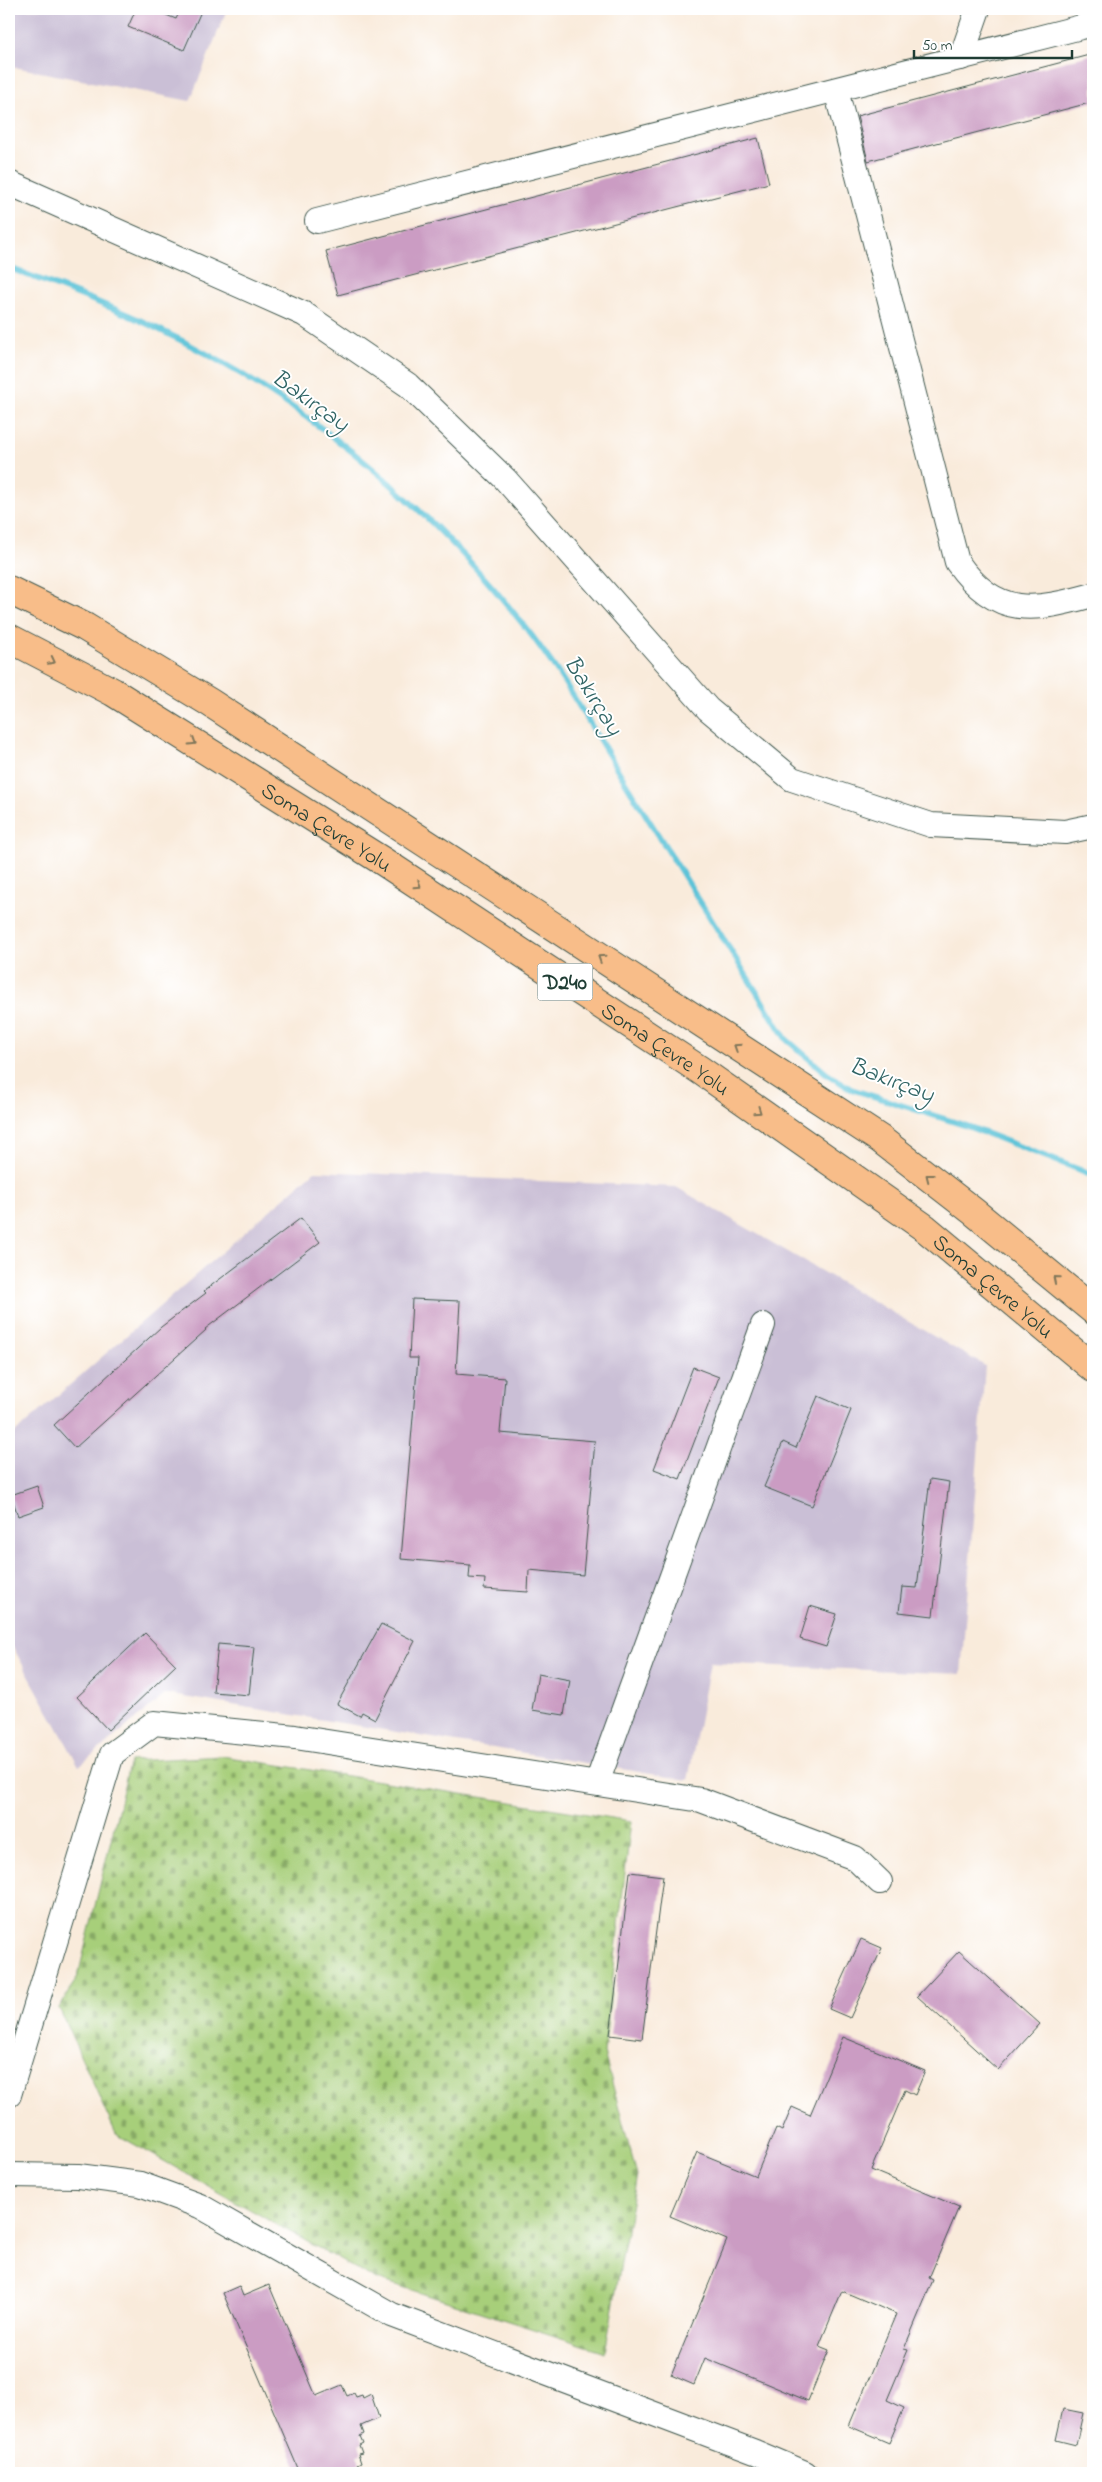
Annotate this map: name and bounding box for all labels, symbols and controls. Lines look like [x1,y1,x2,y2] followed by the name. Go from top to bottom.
[914,28,1072,60] scale bar
[922,35,953,57] text: 50 m
[264,362,356,443] water label: Bakırçay
[554,650,630,744] water label: Bakırçay
[47,654,56,665] one-way arrow
[187,736,196,745] one-way arrow
[254,776,397,882] street label: Soma Çevre Yolu
[413,879,422,888] one-way arrow
[597,955,606,965] one-way arrow
[538,964,592,1000] road number: D240
[594,996,735,1105] street label: Soma Çevre Yolu
[733,1044,743,1053] one-way arrow
[844,1049,939,1114] water label: Bakırçay
[752,1105,762,1114] one-way arrow
[925,1174,935,1183] one-way arrow
[924,1228,1060,1348] street label: Soma Çevre Yolu
[1053,1277,1062,1285] one-way arrow

